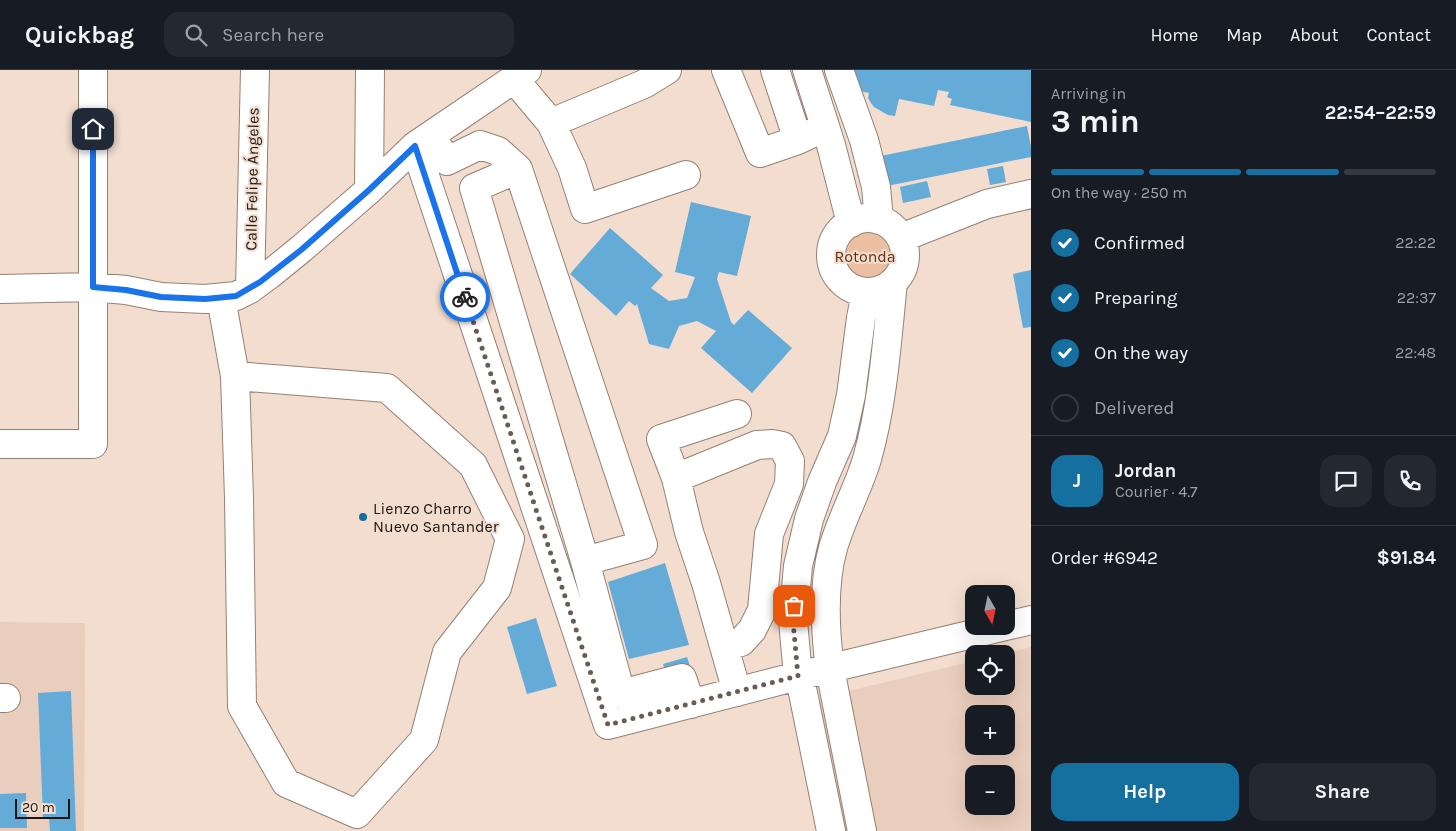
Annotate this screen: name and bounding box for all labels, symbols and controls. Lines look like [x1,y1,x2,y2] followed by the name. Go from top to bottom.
[164,12,514,57] search box
[25,21,134,49] text: Quickbag
[182,21,210,49] icon: search
[222,24,324,46] text: Search here
[1150,24,1198,46] text: Home
[1226,24,1262,46] text: Map
[1290,24,1339,46] text: About
[1367,24,1431,46] text: Contact
[1051,84,1126,103] text: Arriving in
[1325,102,1436,124] text: 22:54–22:59
[1051,103,1140,140] text: 3 min
[241,107,263,251] street label: Calle Felipe Ángeles
[72,108,114,150] pin
[79,115,107,143] icon: home
[1051,183,1187,202] text: On the way · 250 m
[1051,229,1079,257] icon: check
[1094,232,1185,254] text: Confirmed
[1395,233,1436,252] text: 22:22
[834,247,896,266] park label: Rotonda
[440,272,490,322] courier
[451,283,479,311] icon: bike
[1051,284,1079,312] icon: check
[1094,287,1177,309] text: Preparing
[1397,288,1436,307] text: 22:37
[1051,339,1079,367] icon: check
[1094,342,1188,364] text: On the way
[1395,343,1436,362] text: 22:48
[1094,397,1174,419] text: Delivered
[1320,455,1372,507] button: chat
[1384,455,1436,507] button: phone
[1115,460,1176,482] text: Jordan
[1073,470,1081,492] text: J
[1115,482,1198,501] text: Courier · 4.7
[373,499,499,536] place label: Lienzo Charro Nuevo Santander
[357,511,369,523] marker: Lienzo Charro Nuevo Santander
[1051,547,1158,569] text: Order #6942
[1377,547,1436,569] text: $91.84
[773,585,815,627] pin
[965,585,1015,635] north arrow
[965,585,1015,815] map controls
[780,592,808,620] icon: bag
[965,645,1015,695] button: locate
[965,705,1015,755] button: +
[1051,763,1239,821] button: Help
[1249,763,1436,821] button: Share
[965,765,1015,815] button: −
[15,796,70,819] scale bar
[22,799,55,816] text: 20 m

